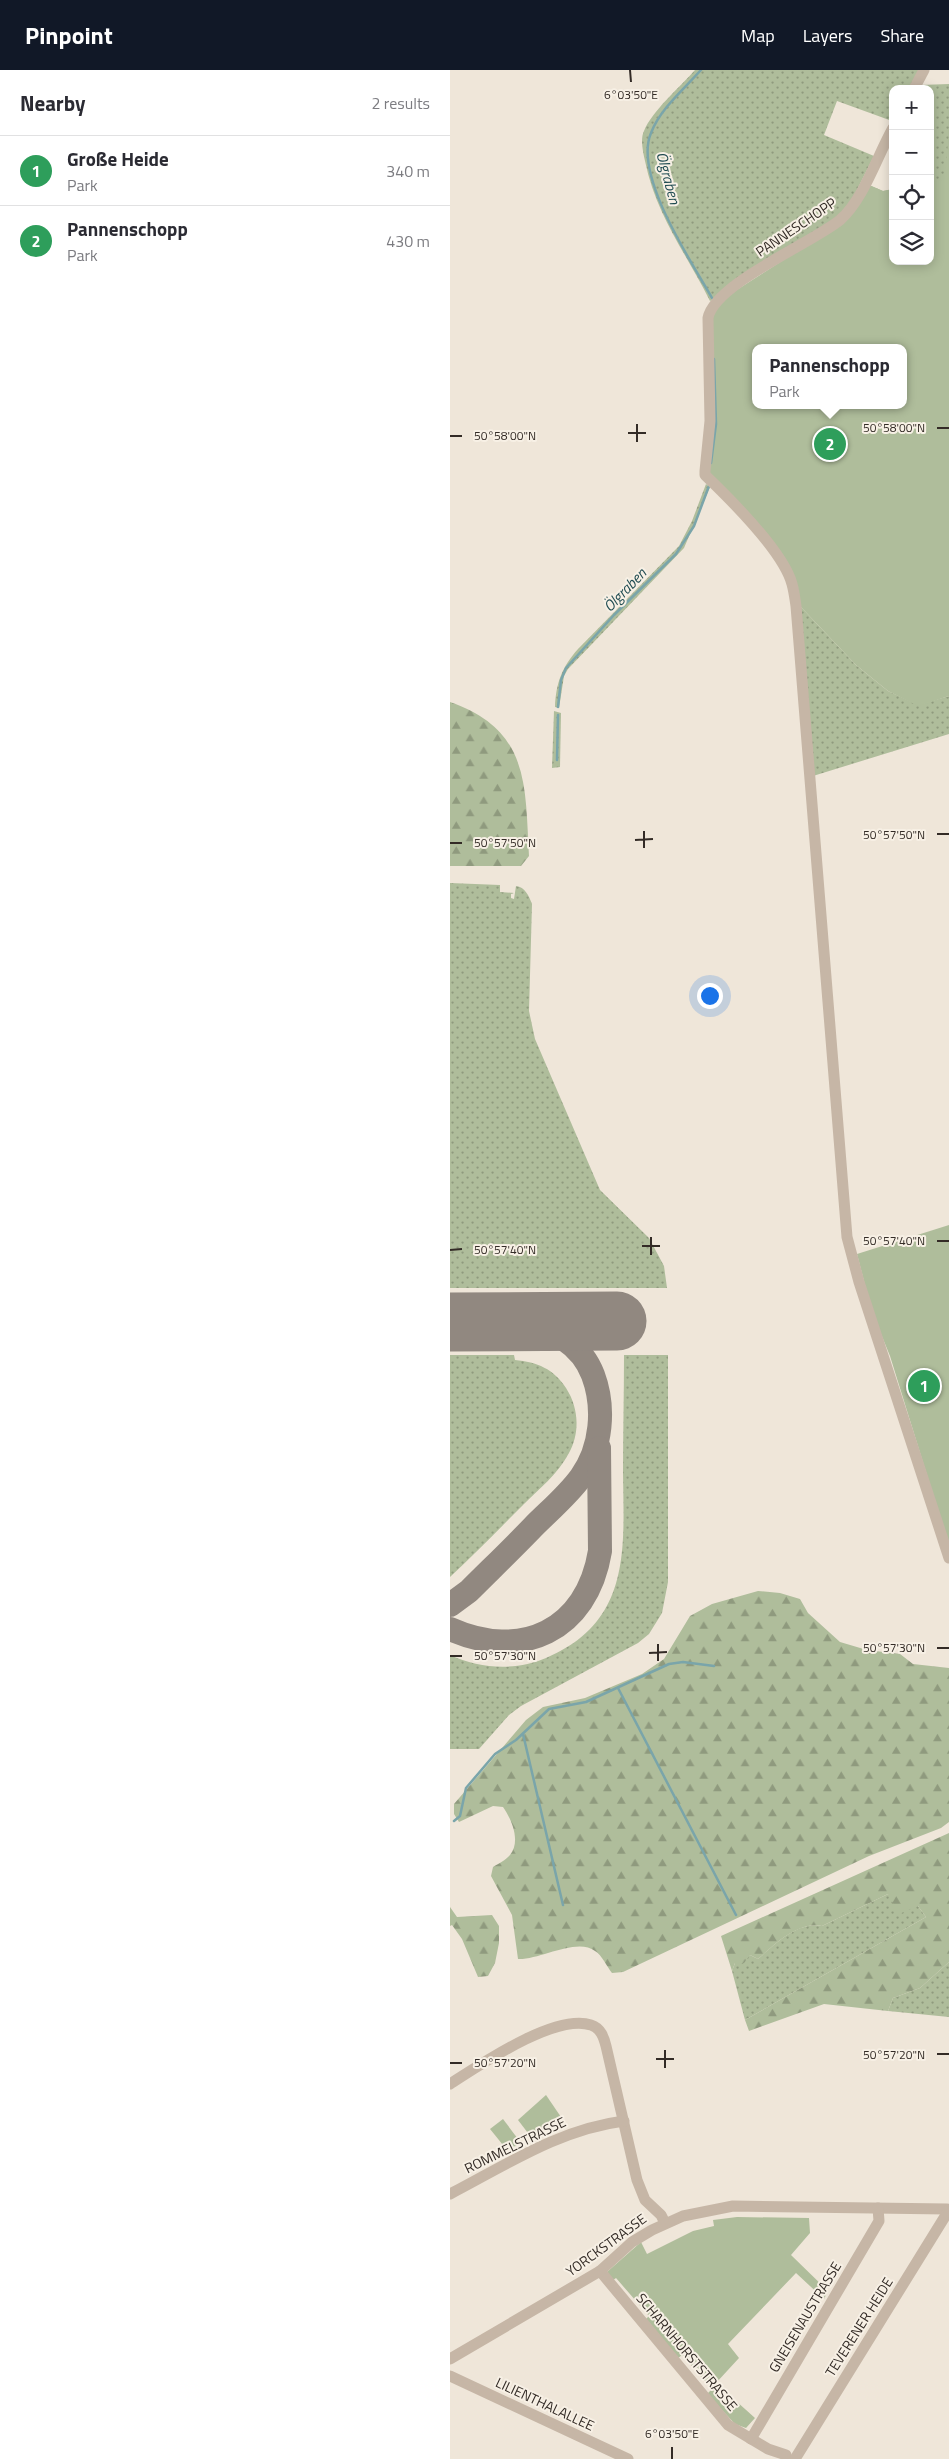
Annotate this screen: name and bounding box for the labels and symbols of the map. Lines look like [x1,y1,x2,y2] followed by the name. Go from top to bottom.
[604,85,658,104] text: 6°03'50"E
[650,149,687,207] water label: Ölgraben
[751,192,840,261] street label: PANNESCHOPP
[863,418,925,437] text: 50°58'00"N
[814,425,846,463] pin: 2
[474,426,536,445] text: 50°58'00"N
[598,562,652,617] water label: Ölgraben
[863,825,925,844] text: 50°57'50"N
[474,833,536,852] text: 50°57'50"N
[697,983,723,1009] your location
[863,1231,925,1250] text: 50°57'40"N
[474,1240,536,1259] text: 50°57'40"N
[908,1367,940,1405] pin: 1
[863,1638,925,1657] text: 50°57'30"N
[474,1646,536,1665] text: 50°57'30"N
[863,2045,925,2064] text: 50°57'20"N
[474,2053,536,2072] text: 50°57'20"N
[461,2111,569,2178] street label: ROMMELSTRASSE
[561,2208,651,2281] street label: YORCKSTRASSE
[763,2257,846,2376] street label: GNEISENAUSTRASSE
[820,2273,898,2381] street label: TEVERENER HEIDE
[632,2288,743,2415] street label: SCHARNHORSTSTRASSE
[492,2371,598,2436] street label: LILIENTHALALLEE
[645,2424,699,2443] text: 6°03'50"E

